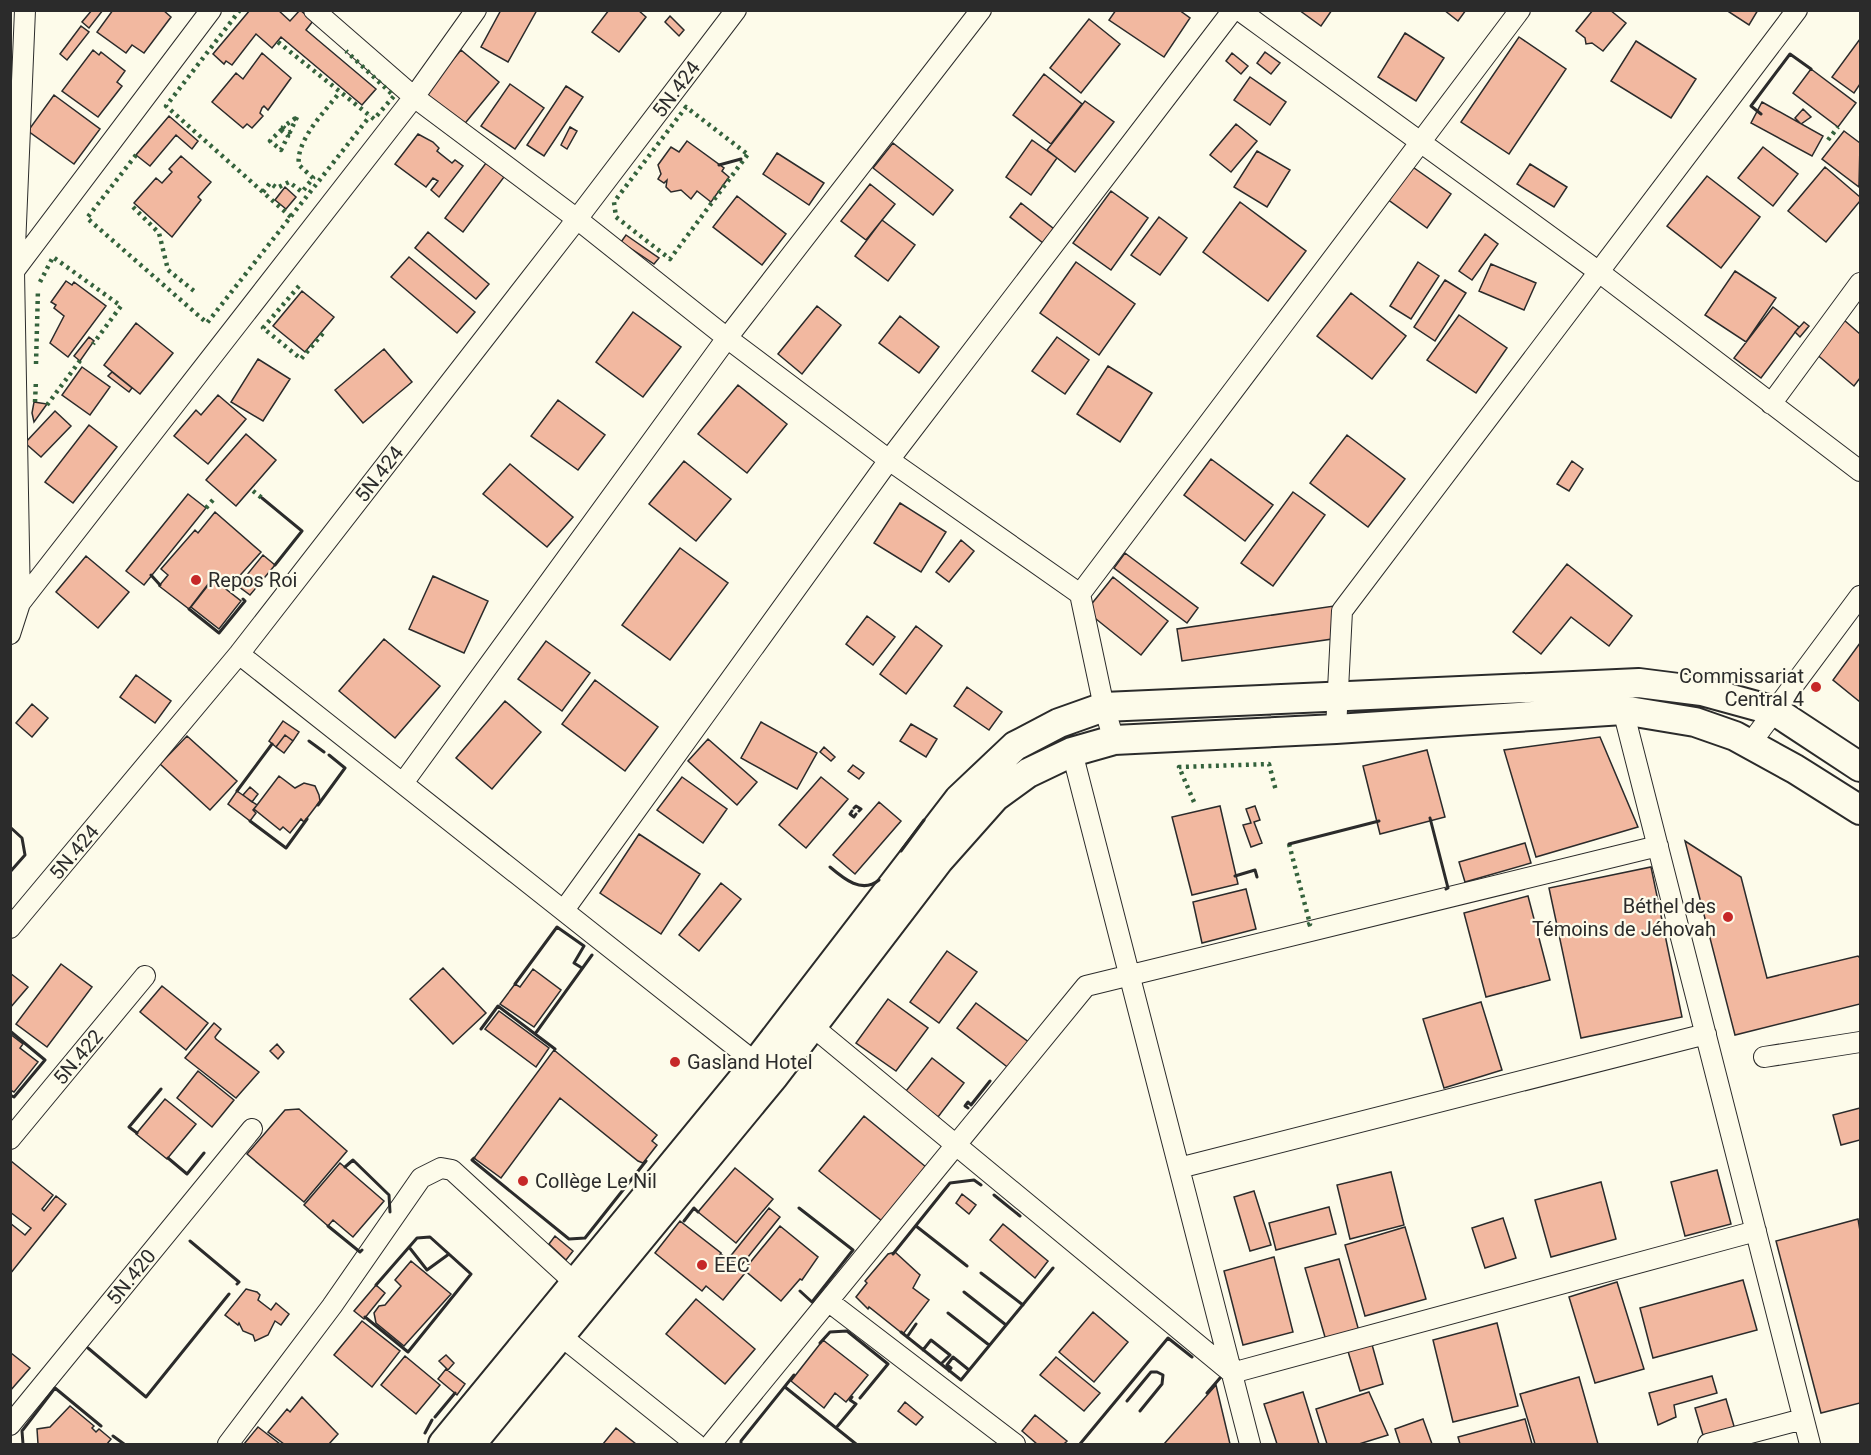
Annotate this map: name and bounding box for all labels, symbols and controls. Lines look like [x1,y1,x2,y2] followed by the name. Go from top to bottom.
[647,56,705,122] street label: 5N.424
[350,441,408,507] street label: 5N.424
[208,568,297,592] place label: Repos Roi
[189,573,203,587] marker: Repos Roi
[1679,664,1804,711] place label: Commissariat Central 4
[1809,680,1823,694] marker: Commissariat Central 4
[44,820,104,884] street label: 5N.424
[1532,894,1716,941] place label: Béthel des Témoins de Jéhovah
[1721,910,1735,924] marker: Béthel des Témoins de Jéhovah
[48,1025,108,1089] street label: 5N.422
[687,1050,813,1074] place label: Gasland Hotel
[668,1055,682,1069] marker: Gasland Hotel
[535,1169,657,1193] place label: Collège Le Nil
[516,1174,530,1188] marker: Collège Le Nil
[101,1244,161,1310] street label: 5N.420
[714,1253,750,1277] place label: EEC
[695,1258,709,1272] marker: EEC

